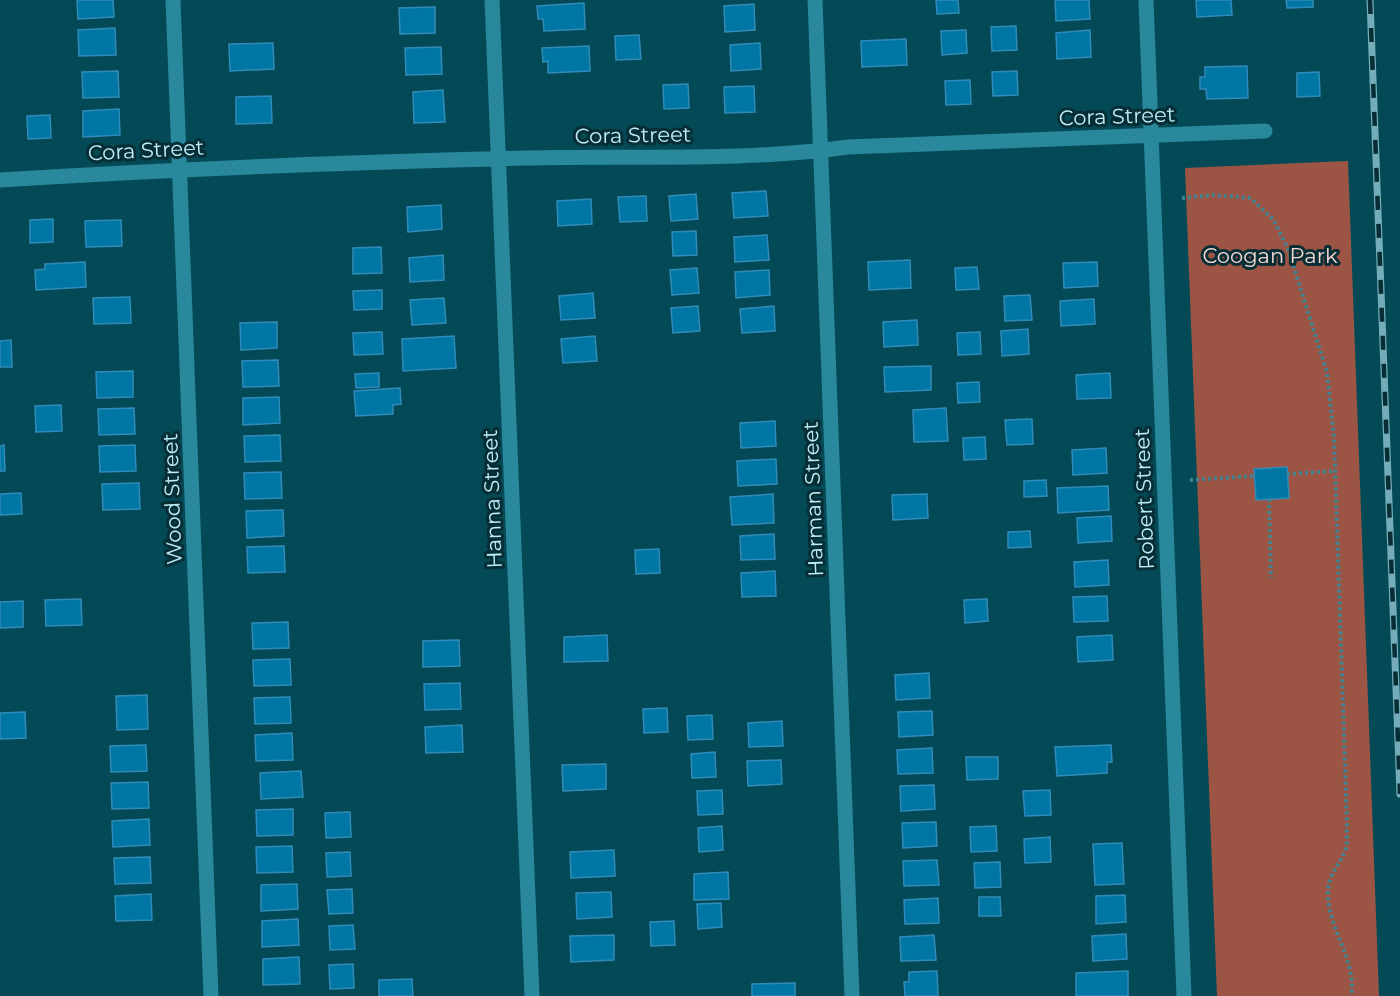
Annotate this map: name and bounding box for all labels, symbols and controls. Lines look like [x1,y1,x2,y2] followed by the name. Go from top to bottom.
[1058,101,1176,131] street label: Cora Street
[575,121,691,149] street label: Cora Street
[87,134,205,166] street label: Cora Street
[1202,243,1338,268] park label: Coogan Park
[798,421,828,577] street label: Harman Street
[1129,428,1159,570] street label: Robert Street
[477,429,507,569] street label: Hanna Street
[157,433,187,565] street label: Wood Street

